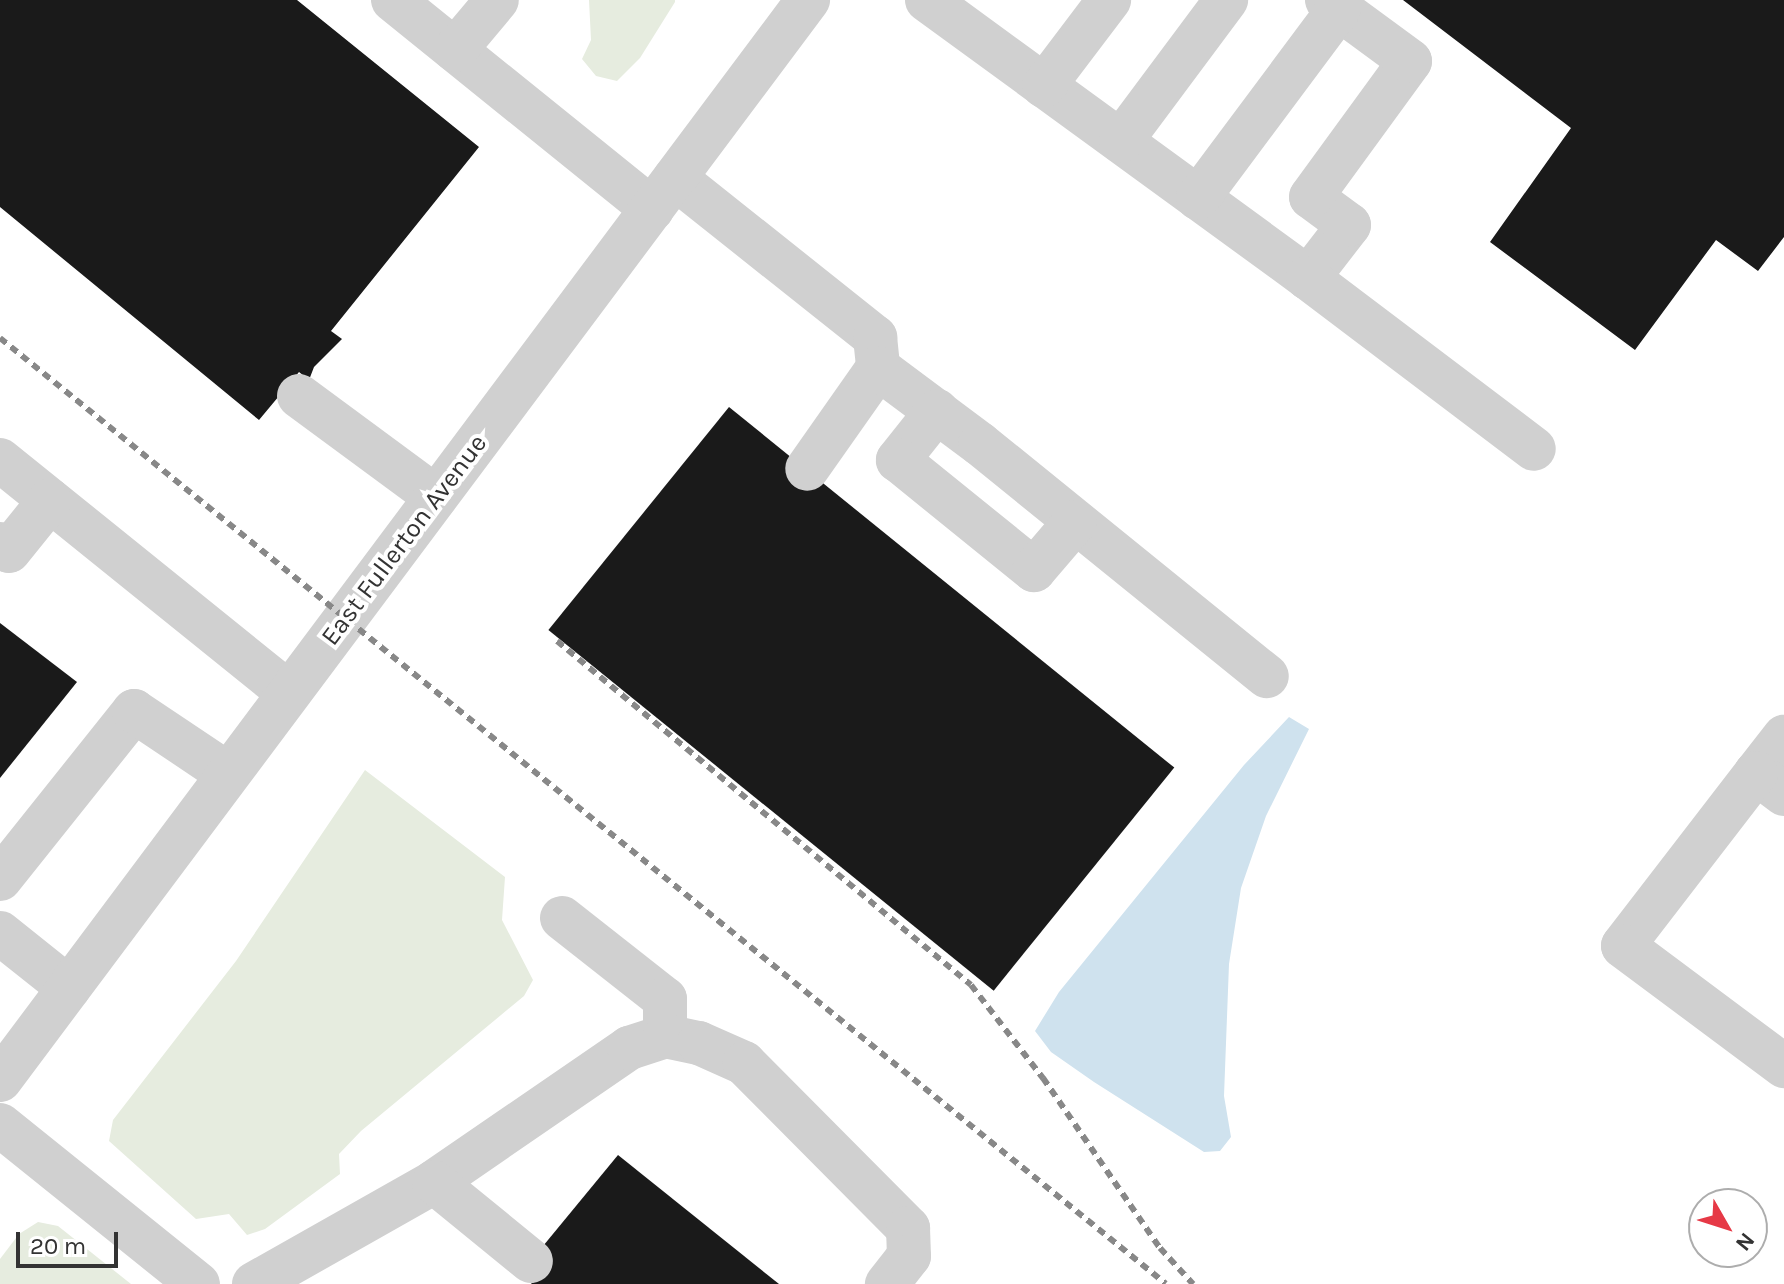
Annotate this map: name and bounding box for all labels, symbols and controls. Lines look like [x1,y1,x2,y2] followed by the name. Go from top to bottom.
[315,428,493,652] street label: East Fullerton Avenue
[1688,1188,1768,1268] north arrow
[20,1216,122,1266] scale bar
[1730,1228,1760,1256] text: N
[30,1232,86,1260] text: 20 m

